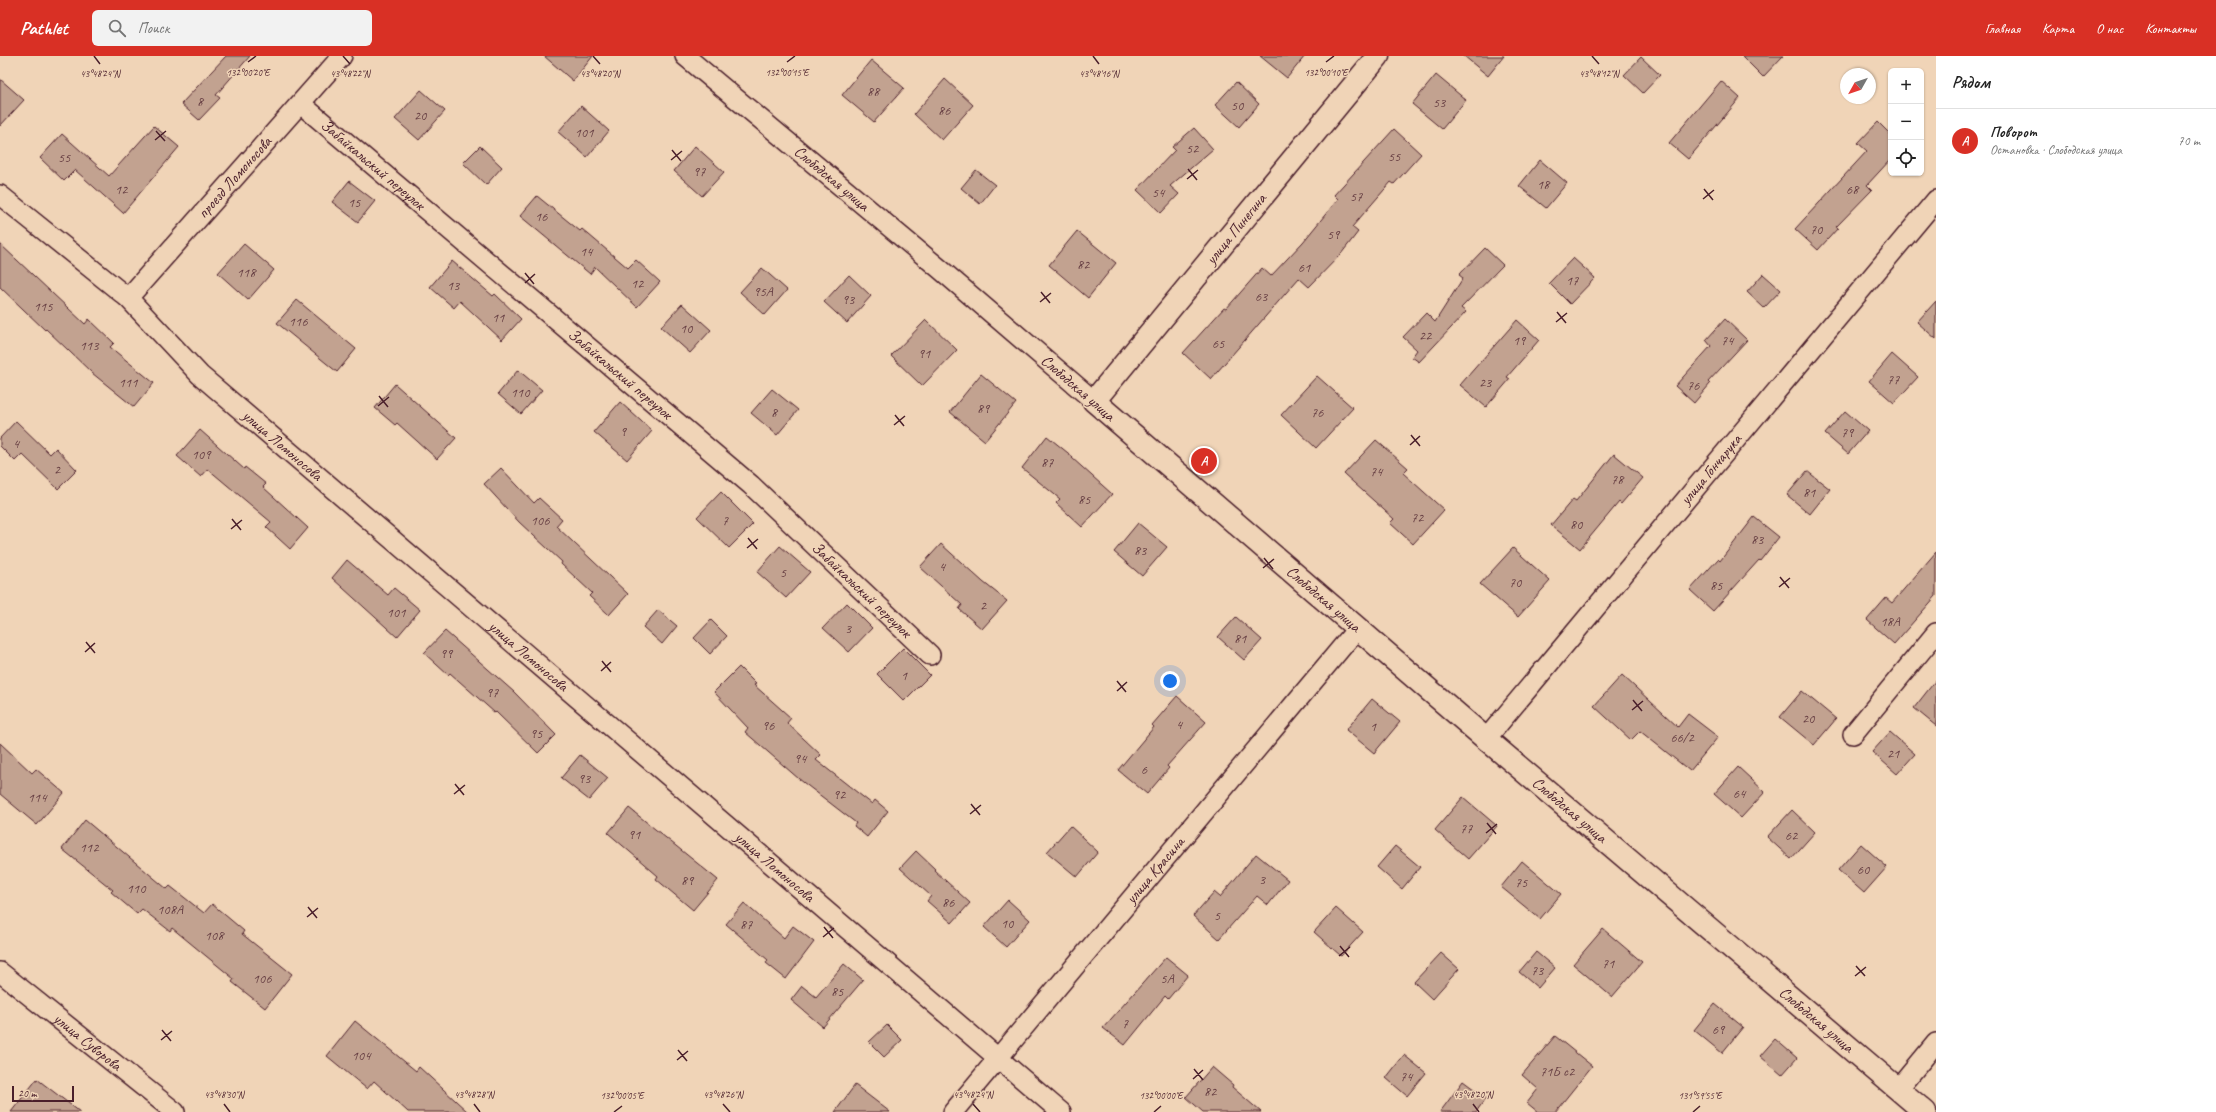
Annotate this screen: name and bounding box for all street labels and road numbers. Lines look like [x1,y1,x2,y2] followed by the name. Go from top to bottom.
[316,115,431,216] street label: Забайкальский переулок
[193,132,277,223] street label: проезд Ломоносова
[790,141,874,216] street label: Слободская улица
[1201,189,1271,269] street label: улица Пинегина
[564,324,678,425] street label: Забайкальский переулок
[1037,350,1120,426] street label: Слободская улица
[237,405,328,486] street label: улица Ломоносова
[1675,429,1747,510] street label: улица Гончарука
[807,538,917,644] street label: Забайкальский переулок
[1282,561,1366,637] street label: Слободская улица
[484,616,574,697] street label: улица Ломоносова
[1528,773,1612,848] street label: Слободская улица
[730,826,820,908] street label: улица Ломоносова
[1121,832,1190,909] street label: улица Красина
[1775,982,1859,1058] street label: Слободская улица
[49,1008,126,1076] street label: улица Суворова

